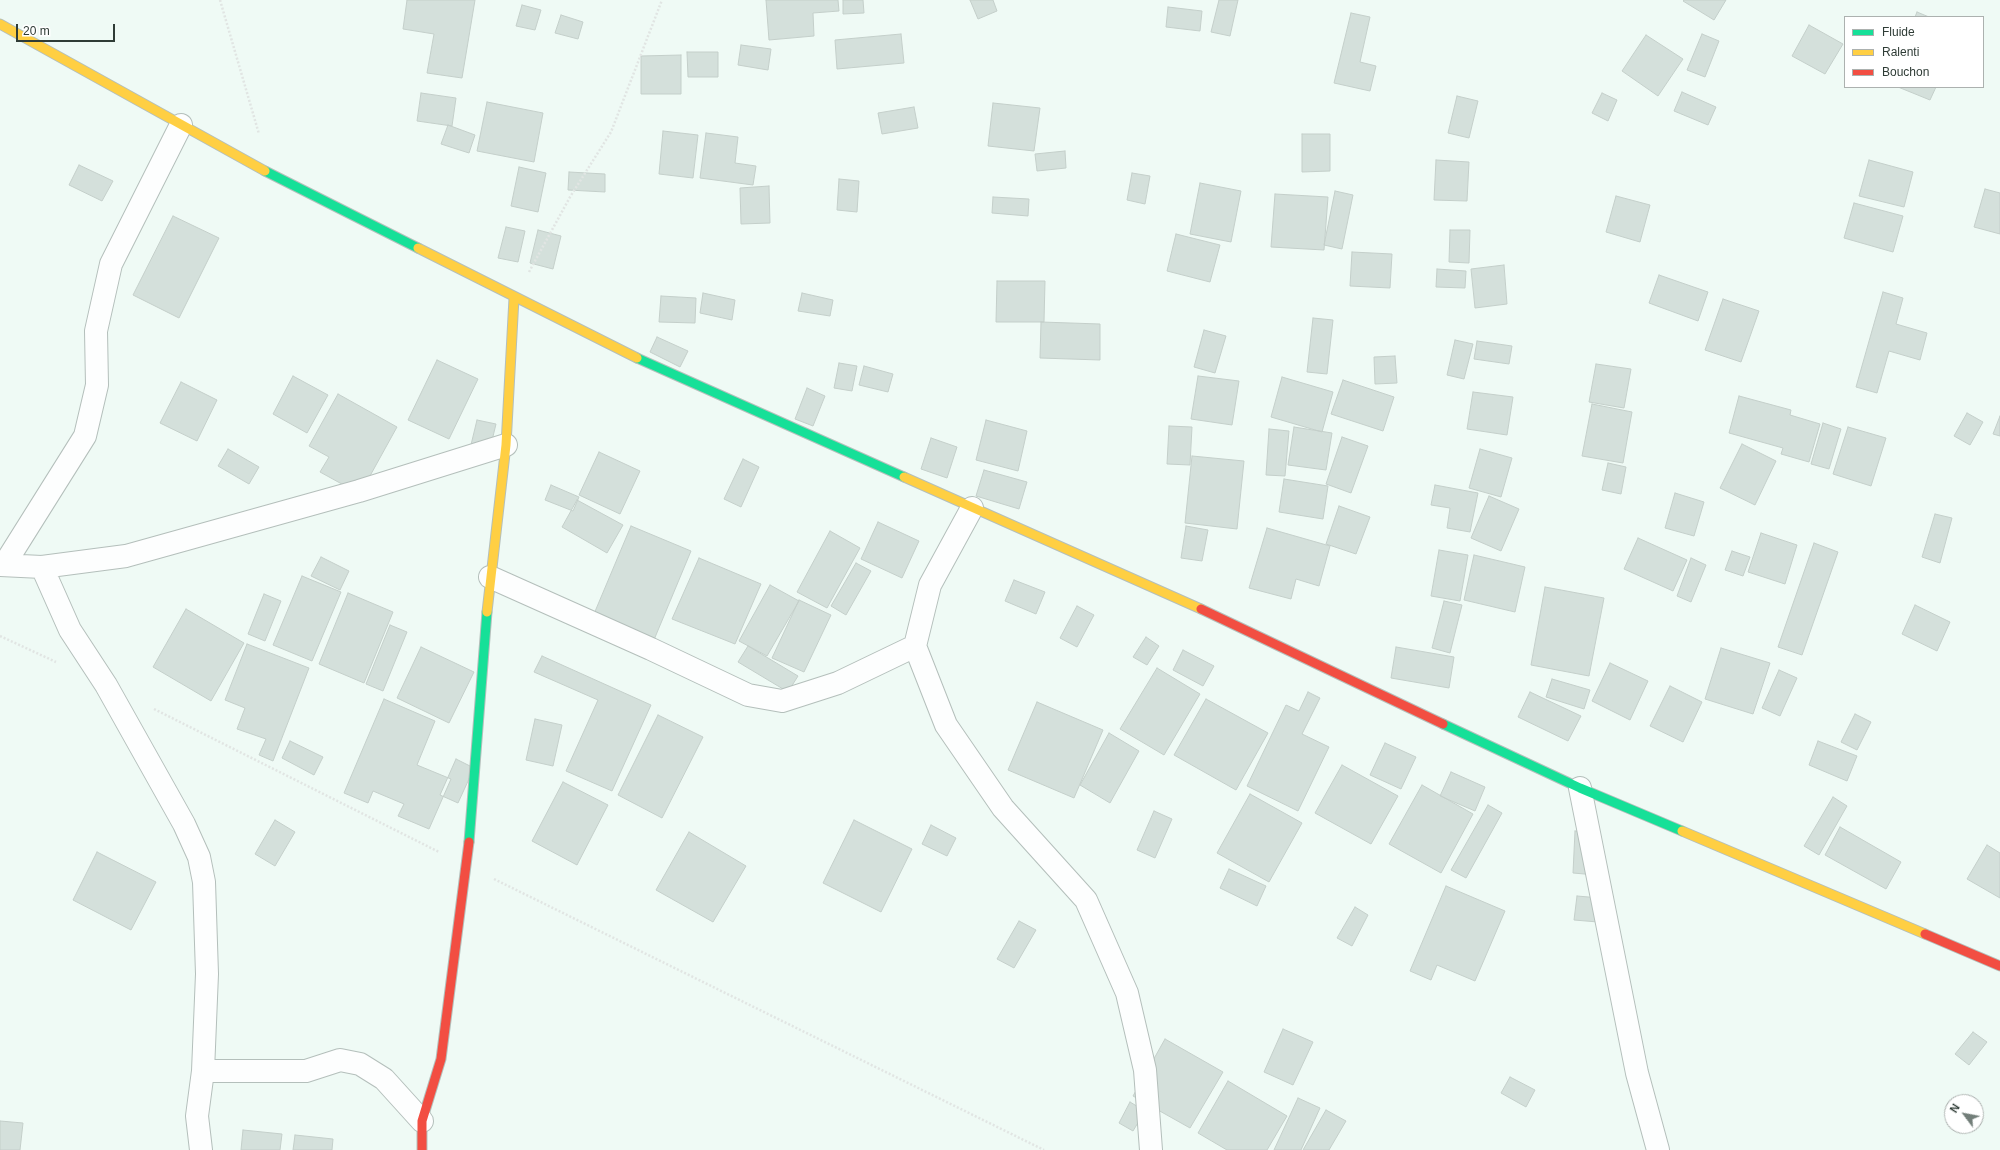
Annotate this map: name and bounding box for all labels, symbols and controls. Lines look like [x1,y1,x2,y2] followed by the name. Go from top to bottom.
[18,16,117,42] scale bar
[1844,16,1984,88] legend
[23,24,50,38] text: 20 m
[1882,25,1915,39] text: Fluide
[1882,45,1919,59] text: Ralenti
[1882,65,1929,79] text: Bouchon
[1944,1094,1984,1134] north arrow
[1947,1102,1962,1115] text: N

